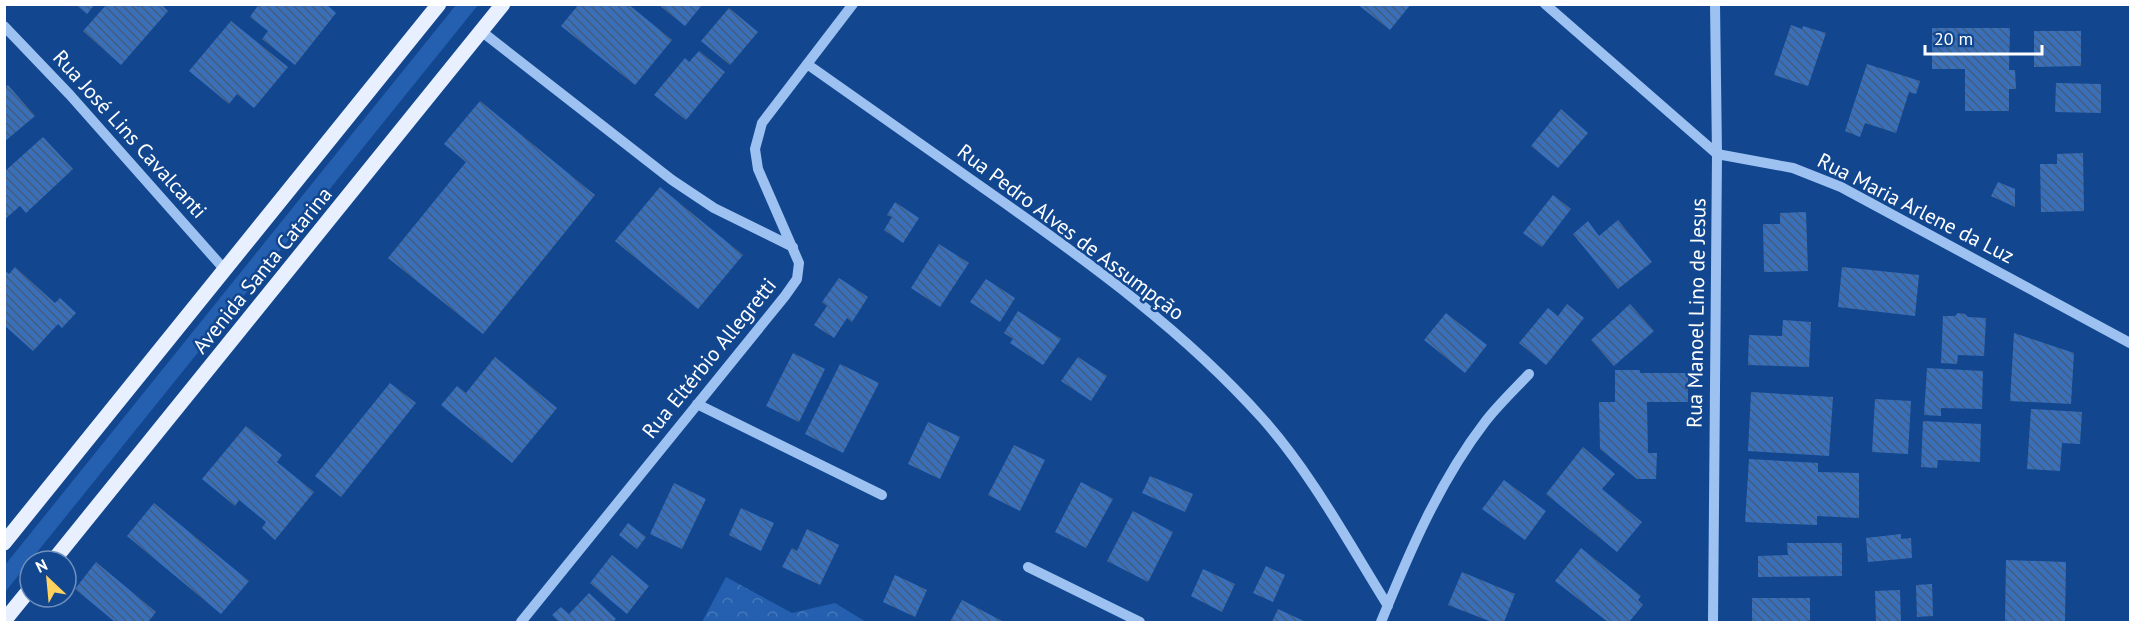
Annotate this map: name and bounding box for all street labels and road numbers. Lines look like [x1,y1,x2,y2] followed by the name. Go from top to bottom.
[47,44,213,224] street label: Rua José Lins Cavalcanti
[952,138,1190,326] street label: Rua Pedro Alves de Assumpção
[1813,147,2019,269] street label: Rua Maria Arlene da Luz
[186,181,338,359] street label: Avenida Santa Catarina
[1680,198,1712,428] street label: Rua Manoel Lino de Jesus
[636,272,782,444] street label: Rua Eltérbio Allegretti

